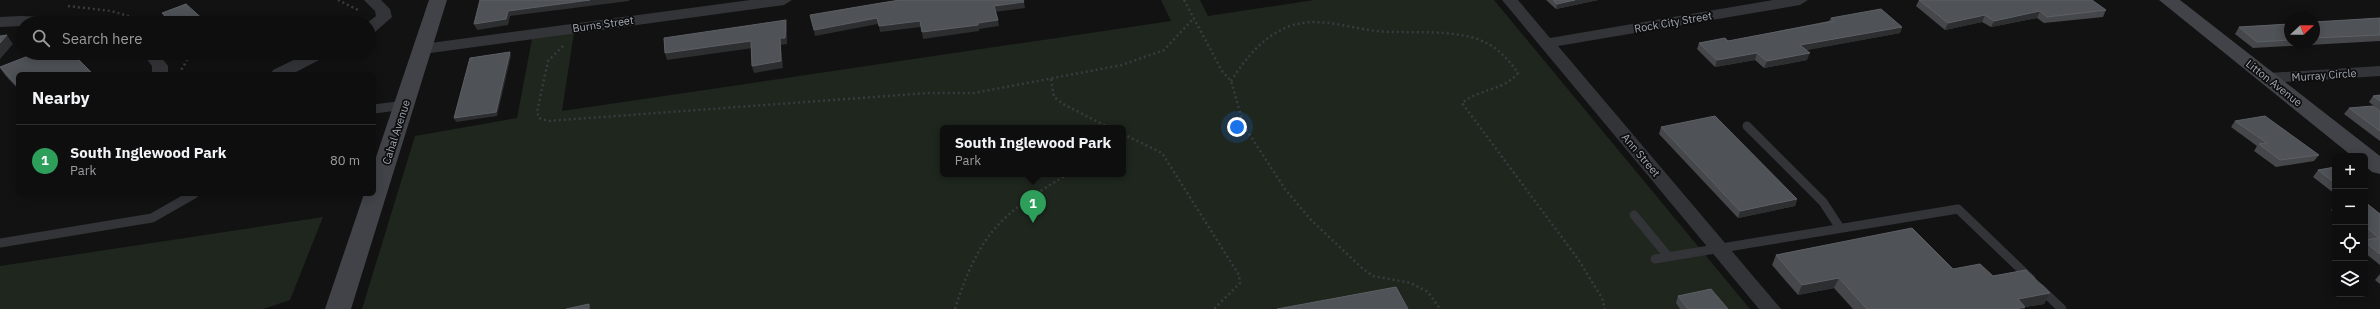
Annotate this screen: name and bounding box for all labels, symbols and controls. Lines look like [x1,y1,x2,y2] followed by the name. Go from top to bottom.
[1633,8,1713,36] street label: Rock City Street
[2284,12,2320,48] north arrow
[571,13,635,35] street label: Burns Street
[16,16,376,60] search box
[30,27,52,49] icon: search
[62,29,142,48] text: Search here
[2243,57,2305,109] street label: Litton Avenue
[2291,66,2357,84] street label: Murray Circle
[32,87,90,109] text: Nearby
[379,98,413,166] street label: Cahal Avenue
[1227,117,1247,137] your location
[940,125,1126,177] popup
[1619,130,1663,180] street label: Ann Street
[955,133,1111,152] text: South Inglewood Park
[70,143,227,162] text: South Inglewood Park
[41,152,49,169] text: 1
[330,152,360,169] text: 80 m
[955,152,981,169] text: Park
[2332,153,2368,297] map controls
[2332,153,2368,189] button: +
[70,162,96,179] text: Park
[2332,189,2368,225] button: −
[1020,190,1046,223] pin: 1
[2332,225,2368,261] button: locate
[2332,261,2368,297] button: layers

